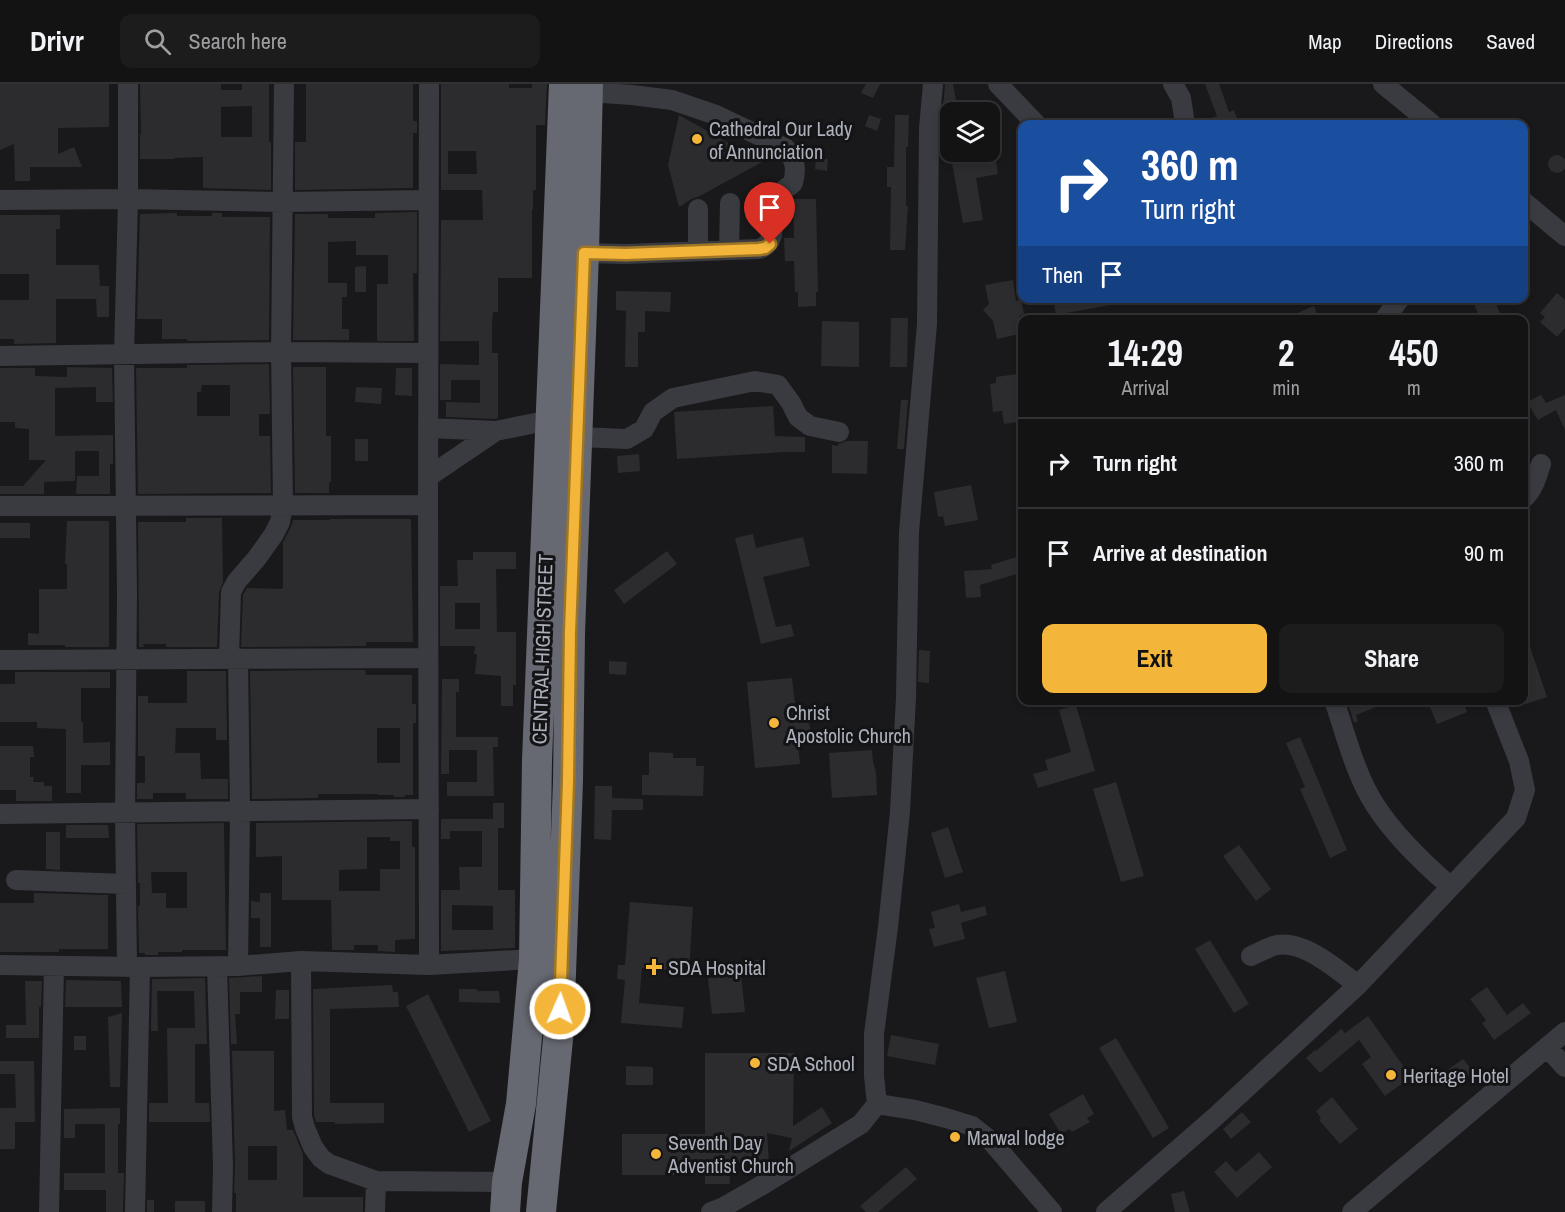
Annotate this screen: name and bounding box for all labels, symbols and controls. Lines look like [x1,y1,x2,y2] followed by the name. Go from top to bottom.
[120,14,540,68] search box
[30,22,84,60] text: Drivr
[141,25,174,58] icon: search
[189,26,287,56] text: Search here
[1308,27,1342,56] text: Map
[1375,27,1453,56] text: Directions
[1486,27,1535,56] text: Saved
[940,102,1000,162] map controls
[940,102,1000,162] button: layers
[709,115,853,165] place label: Cathedral Our Lady of Annunciation
[690,132,704,146] marker: Cathedral Our Lady of Annunciation
[1141,137,1239,193] text: 360 m
[1042,144,1120,222] icon: right
[744,182,795,244] pin
[753,191,786,224] icon: arrive
[1141,191,1235,227] text: Turn right
[1095,258,1128,291] icon: arrive
[1042,260,1083,290] text: Then
[1107,329,1183,377] text: 14:29
[1278,329,1294,377] text: 2
[1389,329,1439,377] text: 450
[1122,374,1169,401] text: Arrival
[1272,374,1300,401] text: min
[1407,374,1421,401] text: m
[1042,447,1075,480] icon: right
[1093,448,1177,478] text: Turn right
[1454,448,1504,478] text: 360 m
[1042,537,1075,570] icon: arrive
[1093,538,1267,568] text: Arrive at destination
[1464,538,1504,568] text: 90 m
[525,553,559,745] street label: CENTRAL HIGH STREET
[1042,624,1267,693] button: Exit
[1279,624,1504,693] button: Share
[785,699,911,749] place label: Christ Apostolic Church
[767,716,781,730] marker: Christ Apostolic Church
[668,954,766,981] place label: SDA Hospital
[645,958,663,976] marker: SDA Hospital
[528,977,592,1041] position arrow
[767,1050,855,1077] place label: SDA School
[748,1056,762,1070] marker: SDA School
[1403,1062,1509,1089] place label: Heritage Hotel
[1384,1068,1398,1082] marker: Heritage Hotel
[967,1124,1065,1151] place label: Marwal lodge
[667,1129,794,1179] place label: Seventh Day Adventist Church
[948,1130,962,1144] marker: Marwal lodge
[649,1147,663,1161] marker: Seventh Day Adventist Church

